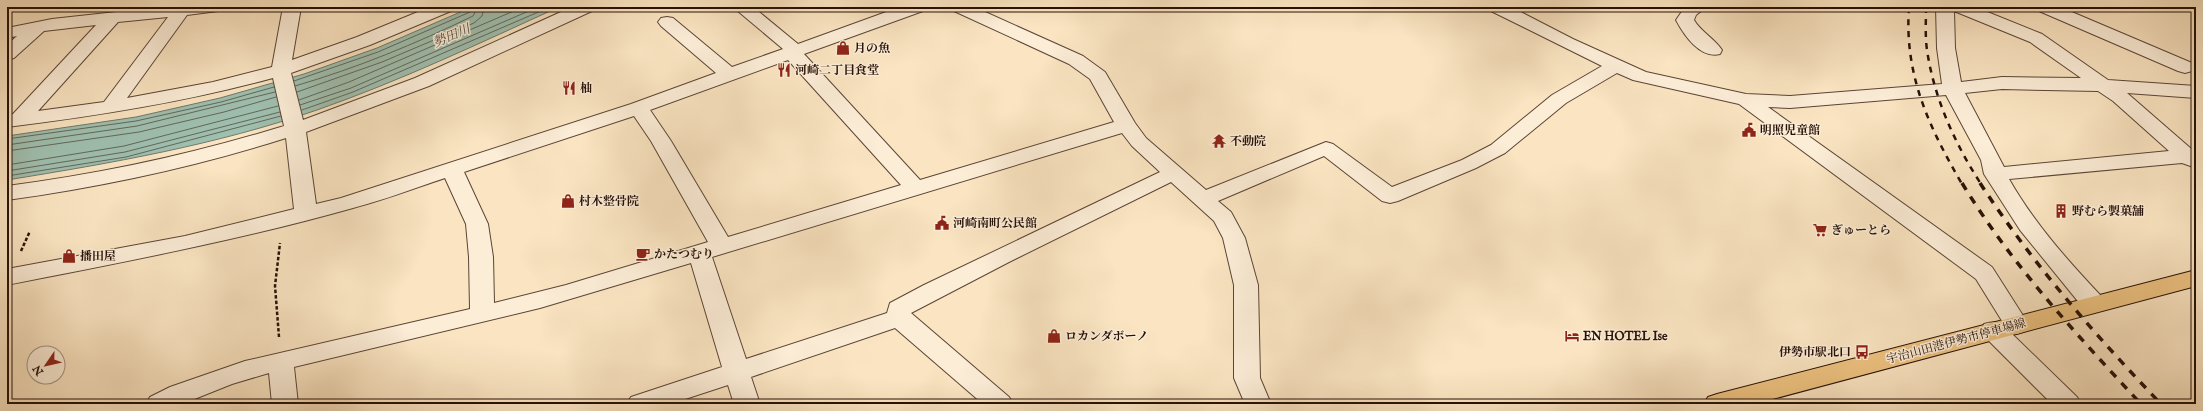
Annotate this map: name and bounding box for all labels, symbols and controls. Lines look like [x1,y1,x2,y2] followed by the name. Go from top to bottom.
[430,20,475,52] water label: 勢田川
[835,40,851,56] shop icon: 月の魚
[854,41,890,56] place label: 月の魚
[776,62,792,78] restaurant icon: 河崎二丁目食堂
[795,63,879,78] place label: 河崎二丁目食堂
[561,80,577,96] restaurant icon: 柚
[580,81,592,96] place label: 柚
[1741,122,1757,138] public building icon: 明照児童館
[1760,123,1820,138] place label: 明照児童館
[1211,133,1227,149] temple icon: 不動院
[1230,134,1266,149] place label: 不動院
[560,193,576,209] shop icon: 村木整骨院
[579,194,639,209] place label: 村木整骨院
[2053,203,2069,219] building icon: 野むら製菓舗
[2072,204,2144,219] place label: 野むら製菓舗
[934,215,950,231] public building icon: 河崎南町公民館
[953,216,1037,231] place label: 河崎南町公民館
[1812,222,1828,238] supermarket icon: ぎゅーとら
[1831,223,1891,238] place label: ぎゅーとら
[635,246,651,262] cafe icon: かたつむり
[654,247,714,262] place label: かたつむり
[61,248,77,264] shop icon: 播田屋
[80,249,116,264] place label: 播田屋
[1885,316,2028,367] street label: 宇治山田港伊勢市停車場線
[1046,328,1062,344] shop icon: ロカンダボーノ
[1564,328,1580,344] hotel icon: EN HOTEL Ise
[1065,329,1148,344] place label: ロカンダボーノ
[1583,329,1668,344] place label: EN HOTEL Ise
[1854,344,1870,360] bus stop icon: 伊勢市駅北口
[26,345,66,385] north arrow
[1779,345,1851,360] place label: 伊勢市駅北口
[30,362,48,379] text: N

